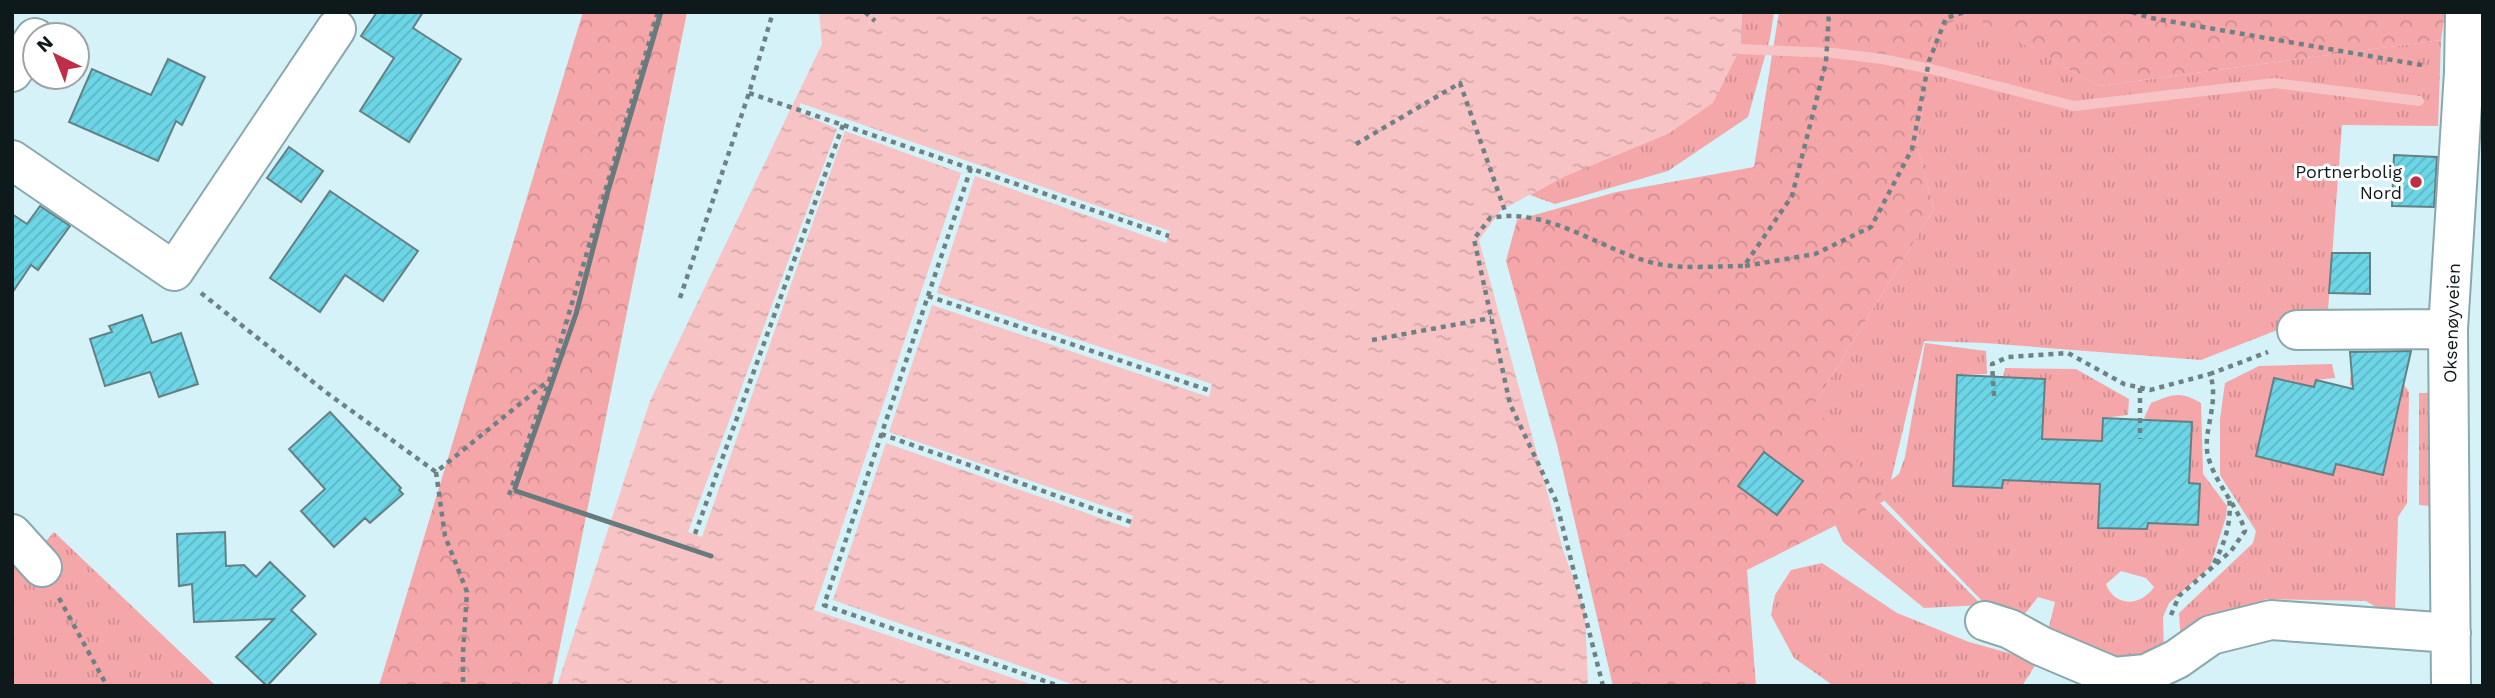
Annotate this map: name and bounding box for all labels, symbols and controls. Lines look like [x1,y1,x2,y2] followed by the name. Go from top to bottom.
[21,21,91,91] north arrow
[32,31,58,57] text: N
[2295,161,2402,203] place label: Portnerbolig Nord
[2408,174,2424,190] marker: Portnerbolig Nord
[2439,263,2464,383] street label: Oksenøyveien

